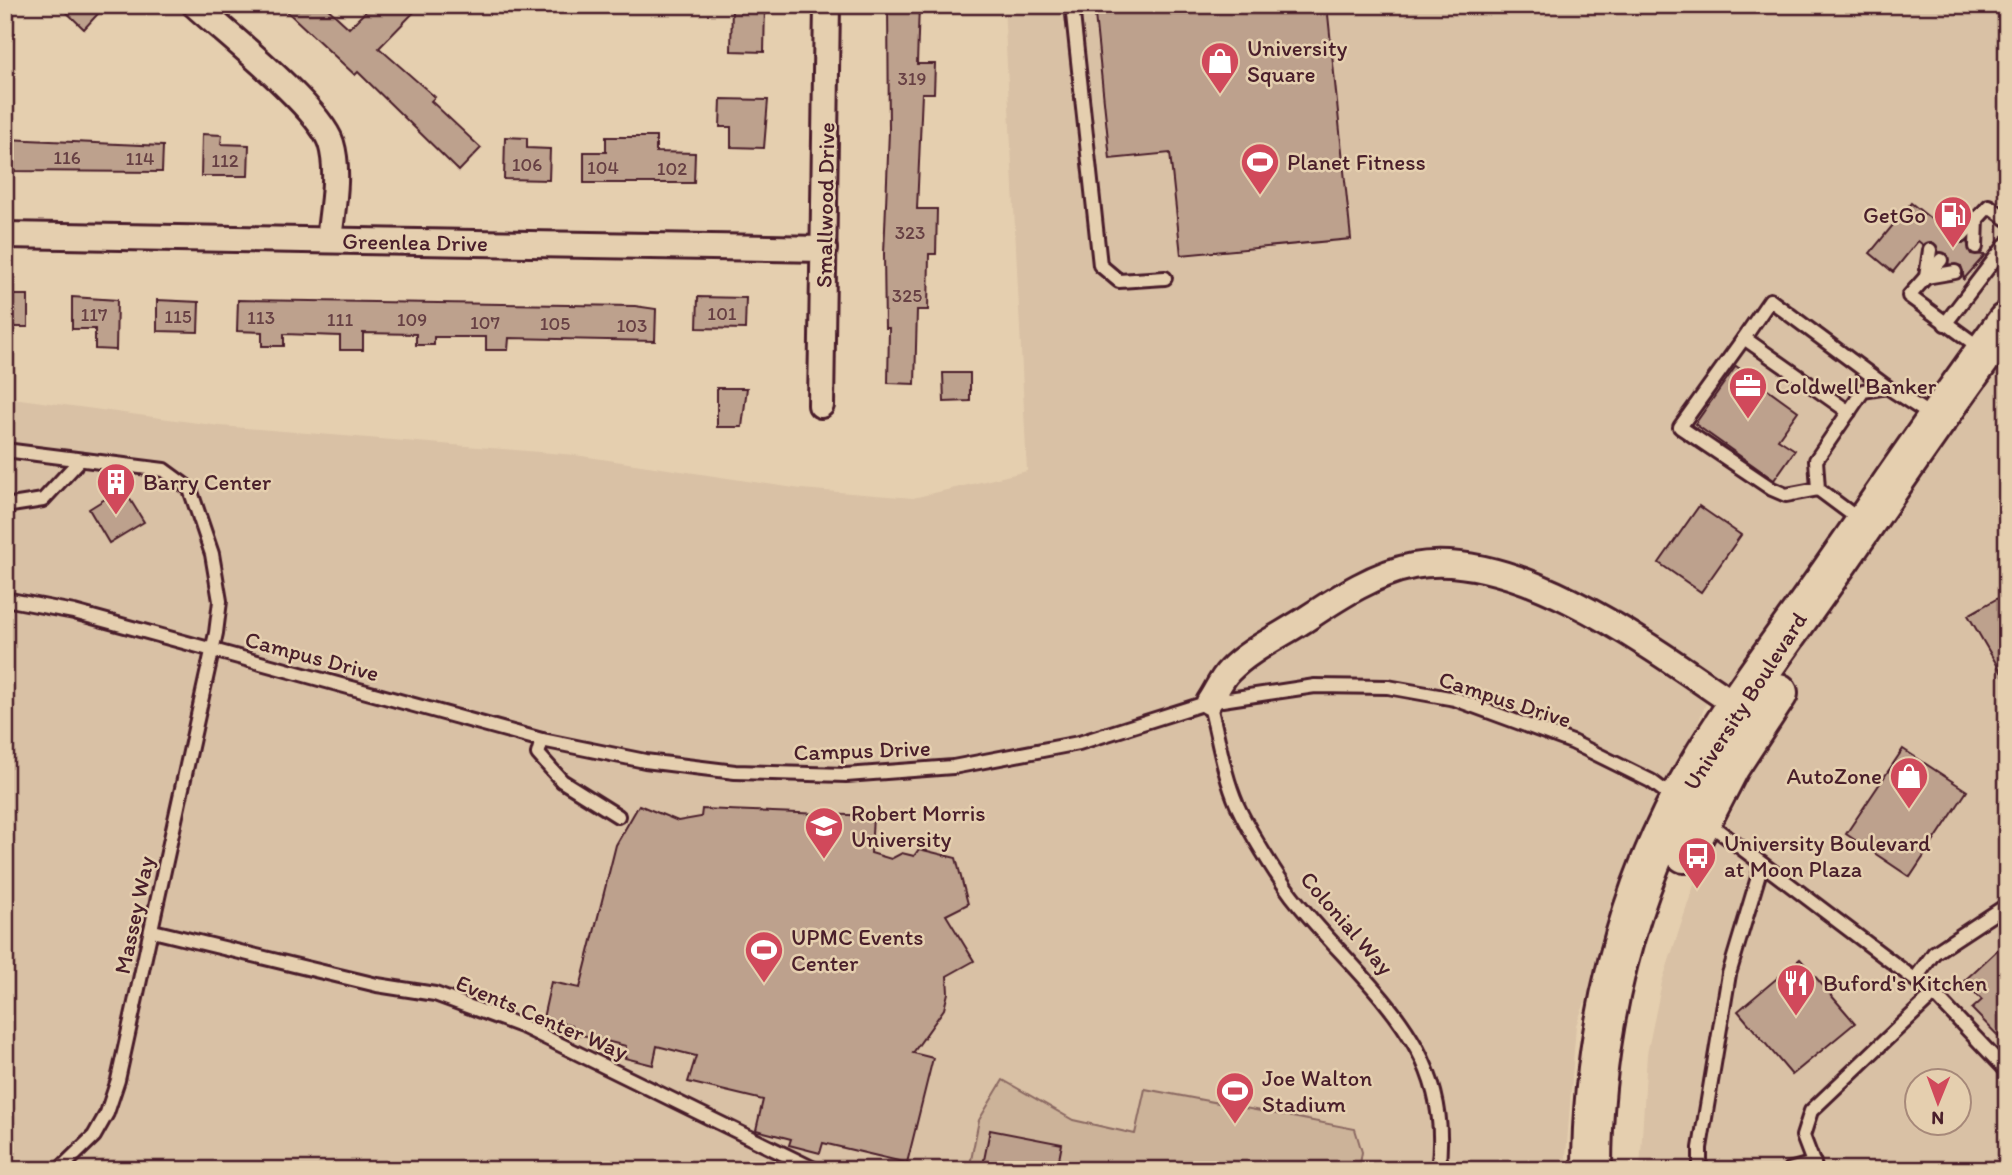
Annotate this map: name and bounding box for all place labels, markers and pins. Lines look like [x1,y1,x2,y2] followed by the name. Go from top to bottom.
[1247,34,1348,88] place label: University Square
[1199,40,1241,95] shop icon: University Square
[1239,141,1281,196] sports icon: Planet Fitness
[1287,148,1426,176] place label: Planet Fitness
[1932,194,1974,249] fuel station icon: GetGo
[1863,201,1926,229] place label: GetGo
[1727,365,1769,420] office icon: Coldwell Banker
[1775,372,1937,400] place label: Coldwell Banker
[95,461,137,516] building icon: Barry Center
[143,468,271,496] place label: Barry Center
[1888,755,1930,810] shop icon: AutoZone
[1786,762,1882,790] place label: AutoZone
[851,799,986,853] place label: Robert Morris University
[803,805,845,860] school or university icon: Robert Morris University
[1724,829,1931,883] place label: University Boulevard at Moon Plaza
[1676,835,1718,890] bus stop icon: University Boulevard at Moon Plaza
[791,923,924,977] place label: UPMC Events Center
[743,929,785,984] sports icon: UPMC Events Center
[1775,962,1817,1017] restaurant icon: Buford's Kitchen
[1823,969,1987,997] place label: Buford's Kitchen
[1262,1064,1372,1118] place label: Joe Walton Stadium
[1214,1070,1256,1125] sports icon: Joe Walton Stadium

